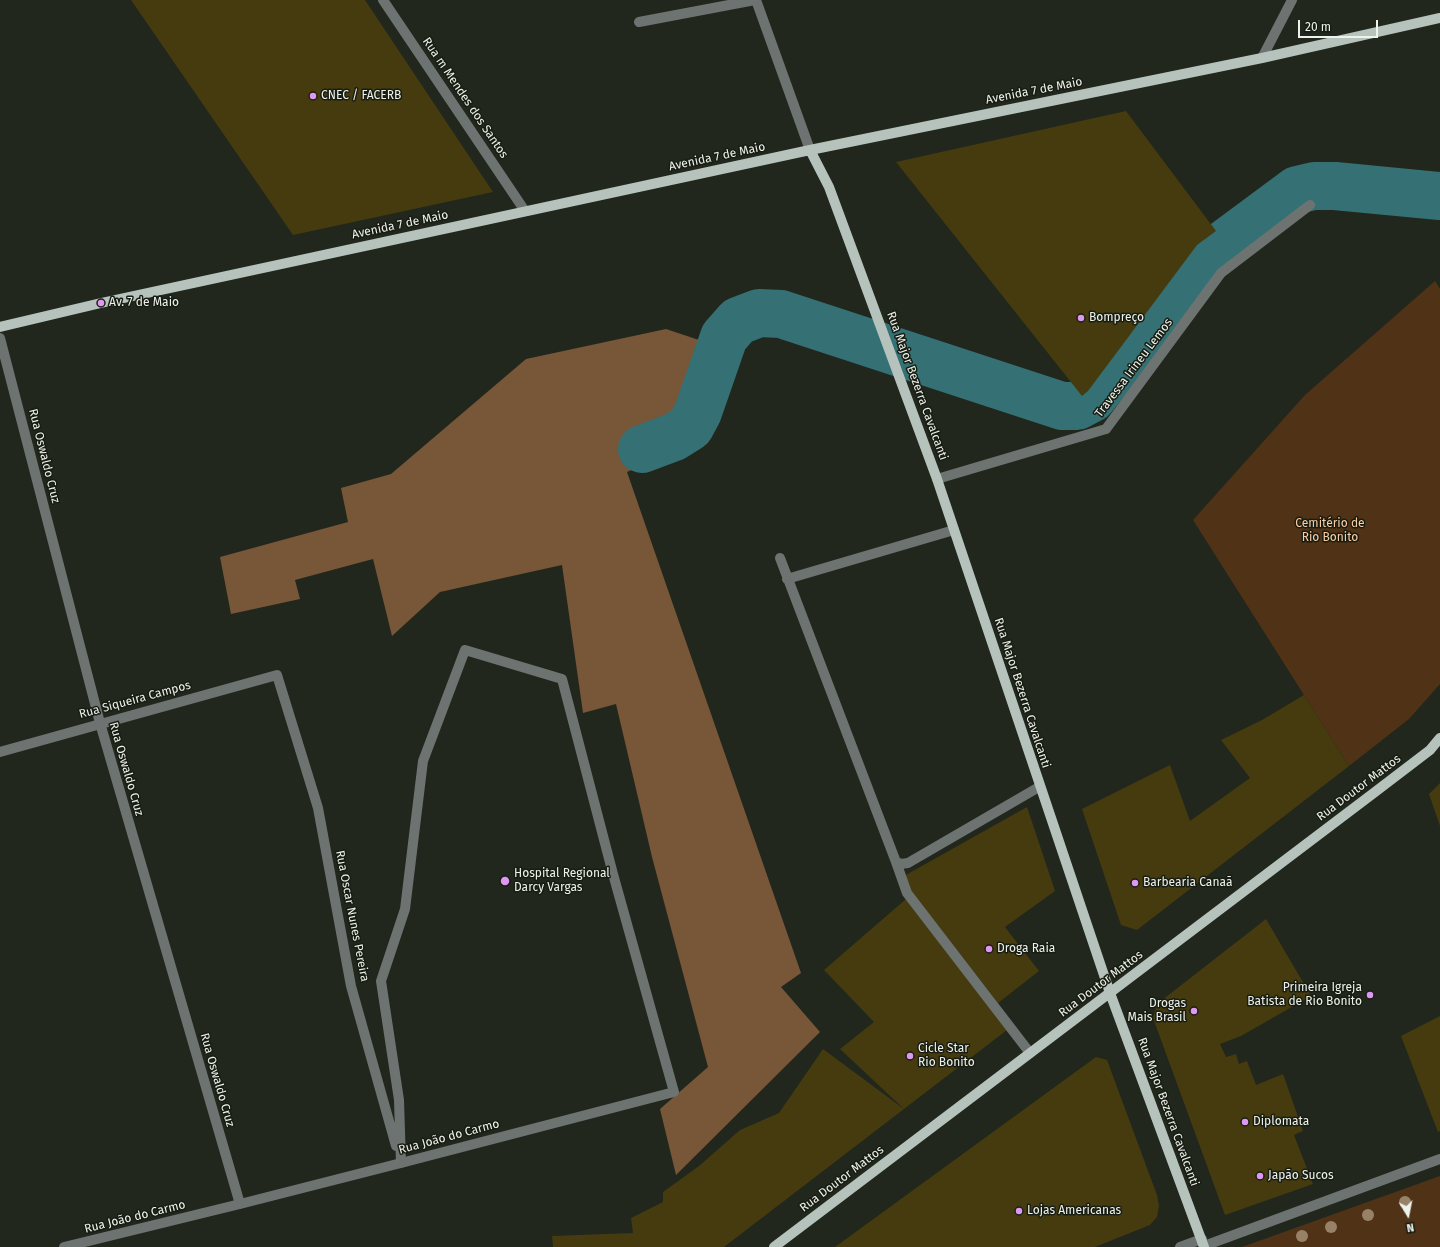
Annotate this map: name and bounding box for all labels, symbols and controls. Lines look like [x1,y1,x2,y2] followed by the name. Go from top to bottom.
[1300,12,1380,38] scale bar
[1305,20,1331,34] text: 20 m
[419,35,511,161] street label: Rua m Mendes dos Santos
[984,75,1084,107] street label: Avenida 7 de Maio
[321,89,401,103] place label: CNEC / FACERB
[308,91,318,101] marker: CNEC / FACERB
[667,140,767,174] street label: Avenida 7 de Maio
[350,208,450,242] street label: Avenida 7 de Maio
[109,296,179,310] place label: Av. 7 de Maio
[96,298,106,308] marker: Av. 7 de Maio
[883,310,951,462] street label: Rua Major Bezerra Cavalcanti
[1089,311,1144,325] place label: Bompreço
[1076,313,1086,323] marker: Bompreço
[1092,316,1176,420] street label: Travessa Irineu Lemos
[25,407,63,505] street label: Rua Oswaldo Cruz
[1295,517,1365,545] park label: Cemitério de Rio Bonito
[991,616,1053,770] street label: Rua Major Bezerra Cavalcanti
[78,678,192,722] street label: Rua Siqueira Campos
[106,720,146,818] street label: Rua Oswaldo Cruz
[1314,752,1404,824] street label: Rua Doutor Mattos
[332,849,372,983] street label: Rua Oscar Nunes Pereira
[514,867,610,895] place label: Hospital Regional Darcy Vargas
[499,875,511,887] marker: Hospital Regional Darcy Vargas
[1143,876,1232,890] place label: Barbearia Canaã
[1130,878,1140,888] marker: Barbearia Canaã
[997,942,1055,956] place label: Droga Raia
[984,944,994,954] marker: Droga Raia
[1056,948,1146,1020] street label: Rua Doutor Mattos
[1247,981,1362,1009] place label: Primeira Igreja Batista de Rio Bonito
[1365,990,1375,1000] marker: Primeira Igreja Batista de Rio Bonito
[1128,997,1186,1025] place label: Drogas Mais Brasil
[1189,1006,1199,1016] marker: Drogas Mais Brasil
[197,1031,237,1129] street label: Rua Oswaldo Cruz
[1134,1036,1202,1188] street label: Rua Major Bezerra Cavalcanti
[918,1042,975,1070] place label: Cicle Star Rio Bonito
[905,1051,915,1061] marker: Cicle Star Rio Bonito
[1253,1115,1309,1129] place label: Diplomata
[397,1117,501,1157] street label: Rua João do Carmo
[1240,1117,1250,1127] marker: Diplomata
[797,1143,887,1215] street label: Rua Doutor Mattos
[1268,1169,1334,1183] place label: Japão Sucos
[1255,1171,1265,1181] marker: Japão Sucos
[1388,1195,1428,1235] north arrow
[83,1197,187,1237] street label: Rua João do Carmo
[1027,1204,1121,1218] place label: Lojas Americanas
[1014,1206,1024,1216] marker: Lojas Americanas
[1405,1220,1415,1234] text: N

